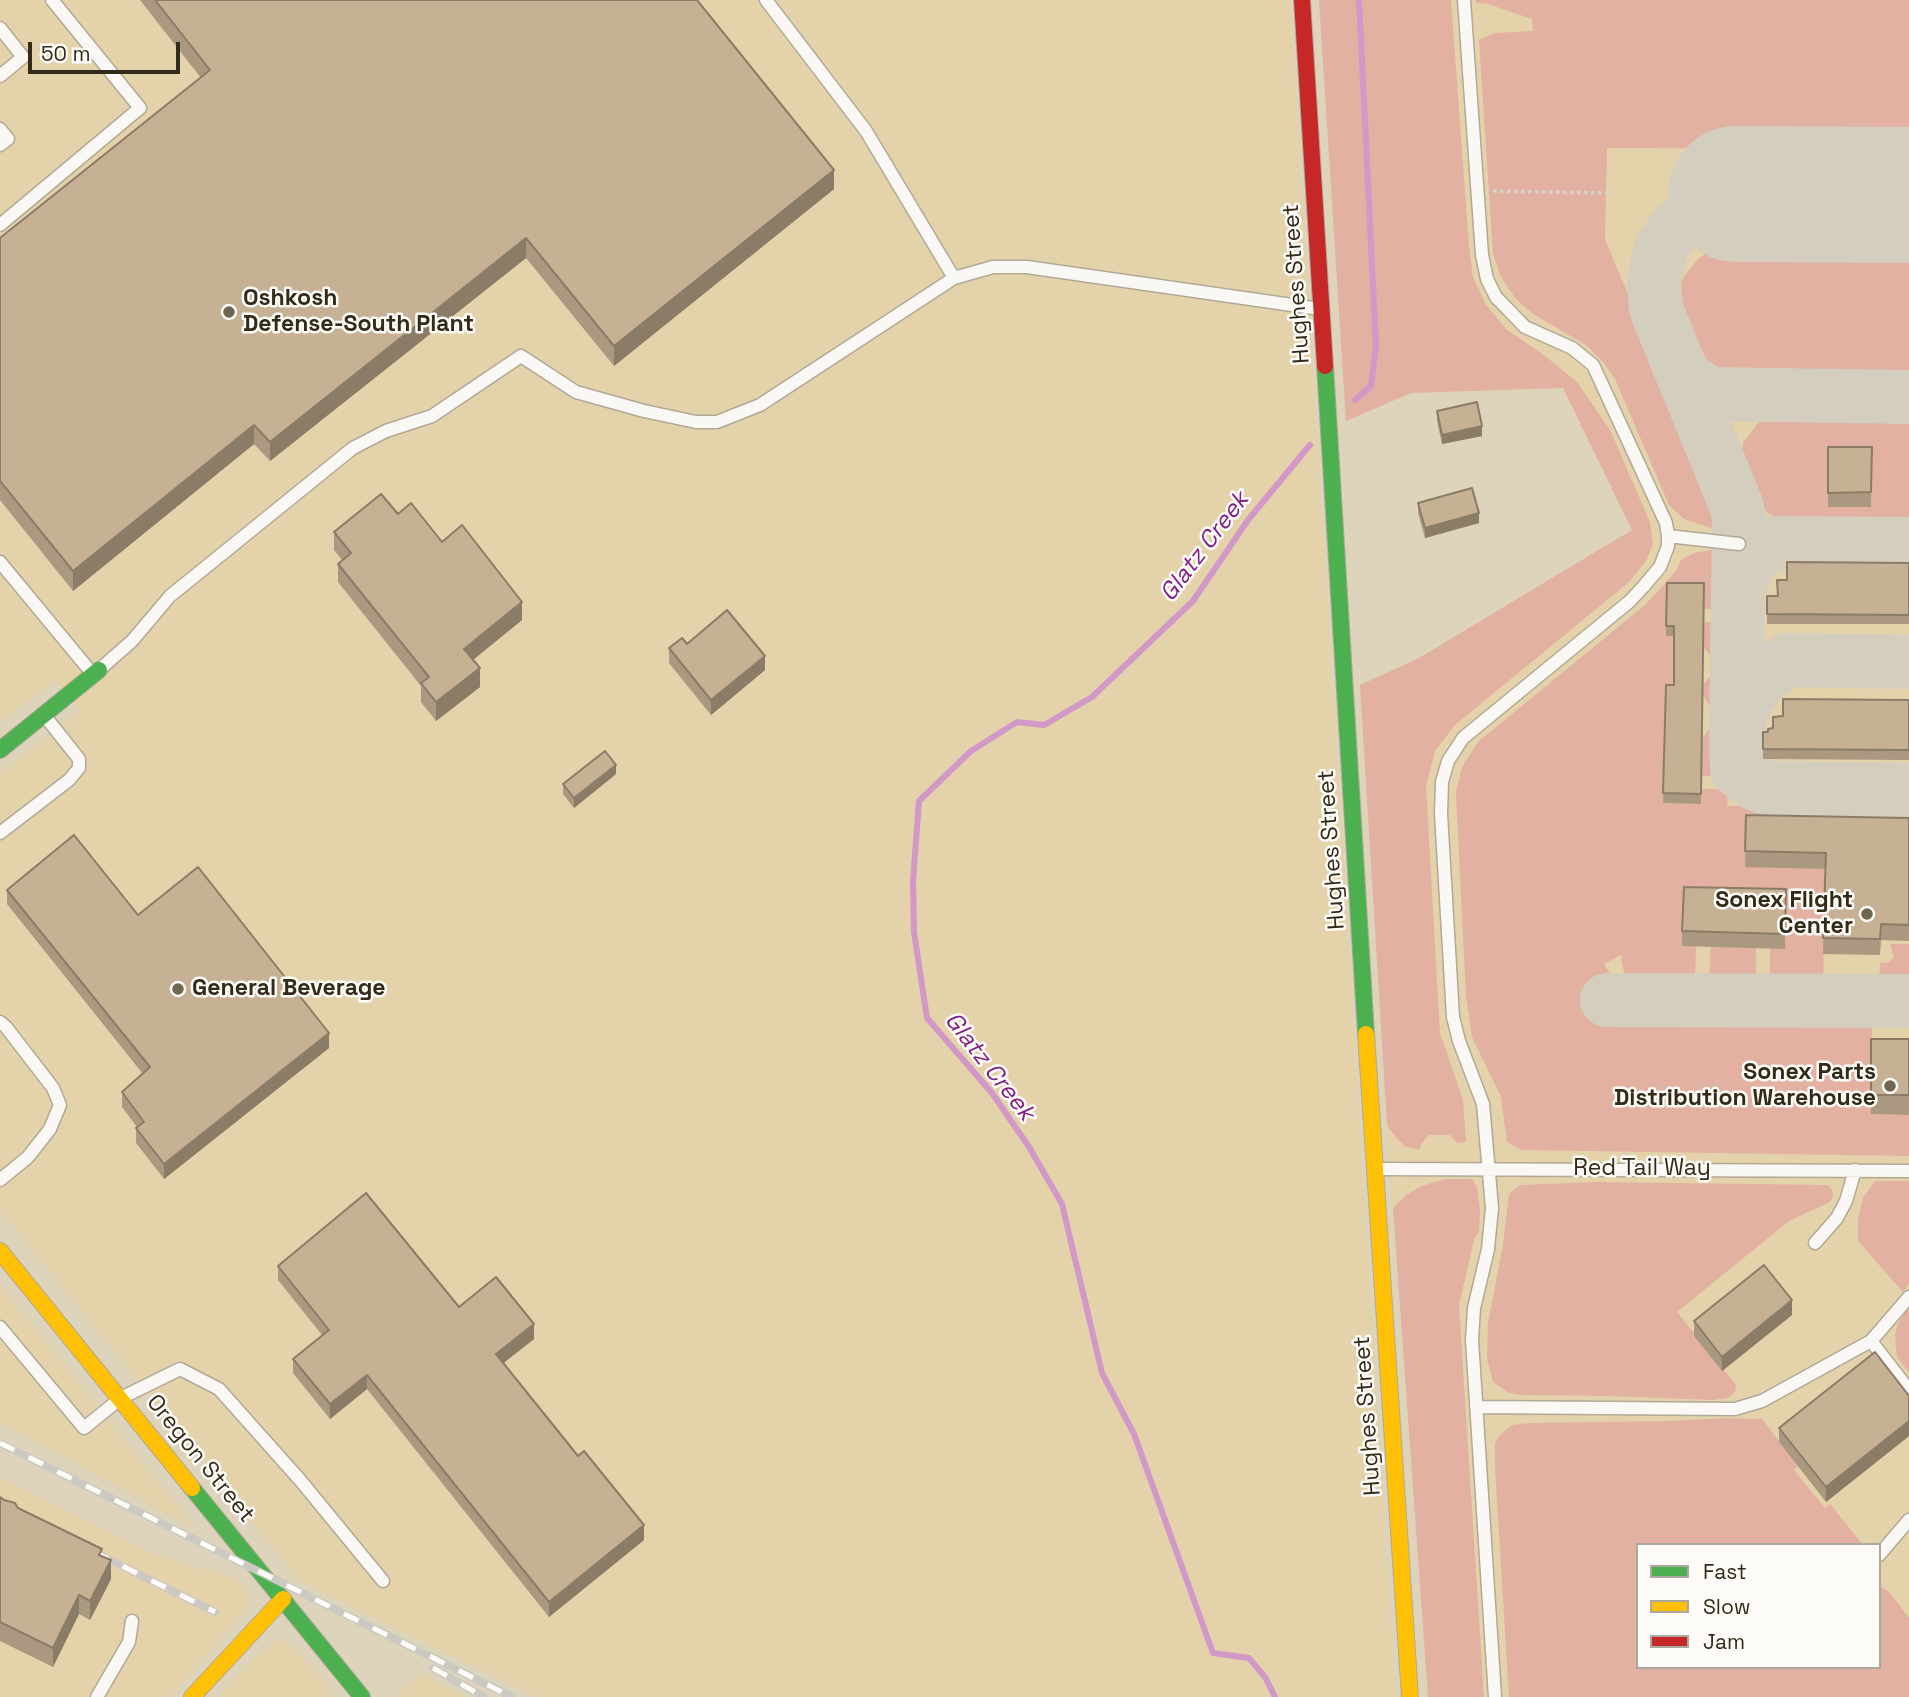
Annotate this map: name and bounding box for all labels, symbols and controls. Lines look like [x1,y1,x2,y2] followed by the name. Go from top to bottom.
[32,28,184,72] scale bar
[41,40,91,67] text: 50 m
[1278,203,1316,365] street label: Hughes Street
[243,285,474,339] place label: Oshkosh Defense-South Plant
[221,304,237,320] marker: Oshkosh Defense-South Plant
[1154,486,1256,608] water label: Glatz Creek
[1313,769,1351,931] street label: Hughes Street
[1715,887,1853,941] place label: Sonex Flight Center
[1859,906,1875,922] marker: Sonex Flight Center
[192,975,386,1003] place label: General Beverage
[170,981,186,997] marker: General Beverage
[938,1007,1040,1127] water label: Glatz Creek
[1614,1059,1876,1113] place label: Sonex Parts Distribution Warehouse
[1882,1078,1898,1094] marker: Sonex Parts Distribution Warehouse
[1573,1155,1711,1183] street label: Red Tail Way
[1349,1335,1387,1497] street label: Hughes Street
[140,1389,260,1529] street label: Oregon Street
[1636,1543,1881,1669] legend
[1703,1558,1747,1585] text: Fast
[1703,1593,1751,1620] text: Slow
[1703,1628,1745,1655] text: Jam

